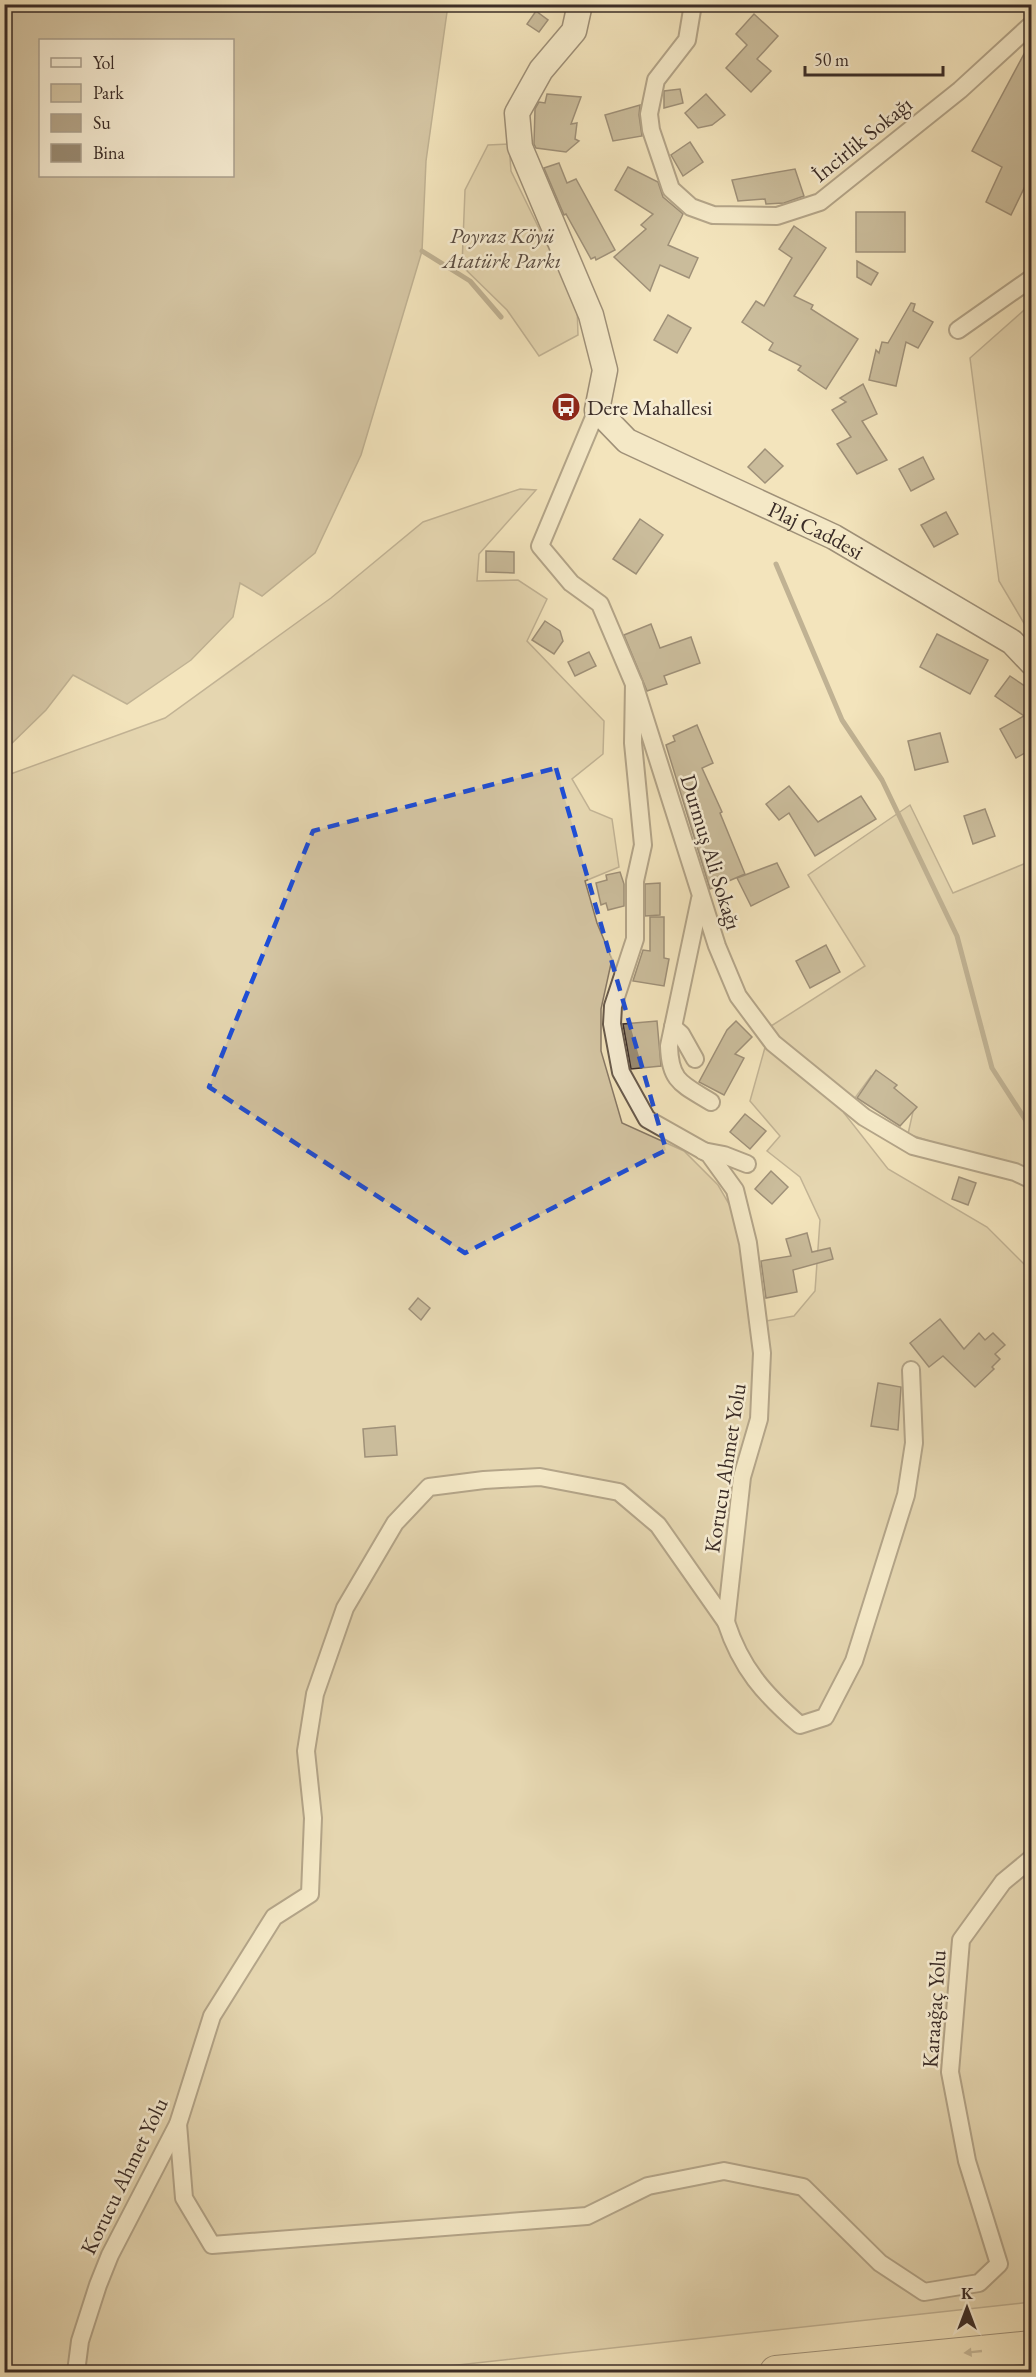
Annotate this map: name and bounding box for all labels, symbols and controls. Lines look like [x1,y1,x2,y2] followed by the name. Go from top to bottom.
[39,39,234,177] legend
[805,39,943,77] scale bar
[814,48,849,71] text: 50 m
[93,51,115,74] text: Yol
[93,81,124,104] text: Park
[806,90,918,188] street label: İncirlik Sokağı
[93,111,111,134] text: Su
[93,141,125,164] text: Bina
[441,221,561,275] park label: Poyraz Köyü Atatürk Parkı
[550,391,582,423] bus stop icon: Dere Mahallesi
[587,393,712,422] place label: Dere Mahallesi
[764,494,869,566] street label: Plaj Caddesi
[674,771,748,933] street label: Durmuş Ali Sokağı
[697,1381,753,1555] street label: Korucu Ahmet Yolu
[915,1949,953,2069] street label: Karaağaç Yolu
[73,2092,175,2259] street label: Korucu Ahmet Yolu
[937,2278,997,2338] north arrow
[961,2283,974,2304] text: K
[964,2347,983,2357] one-way arrow

